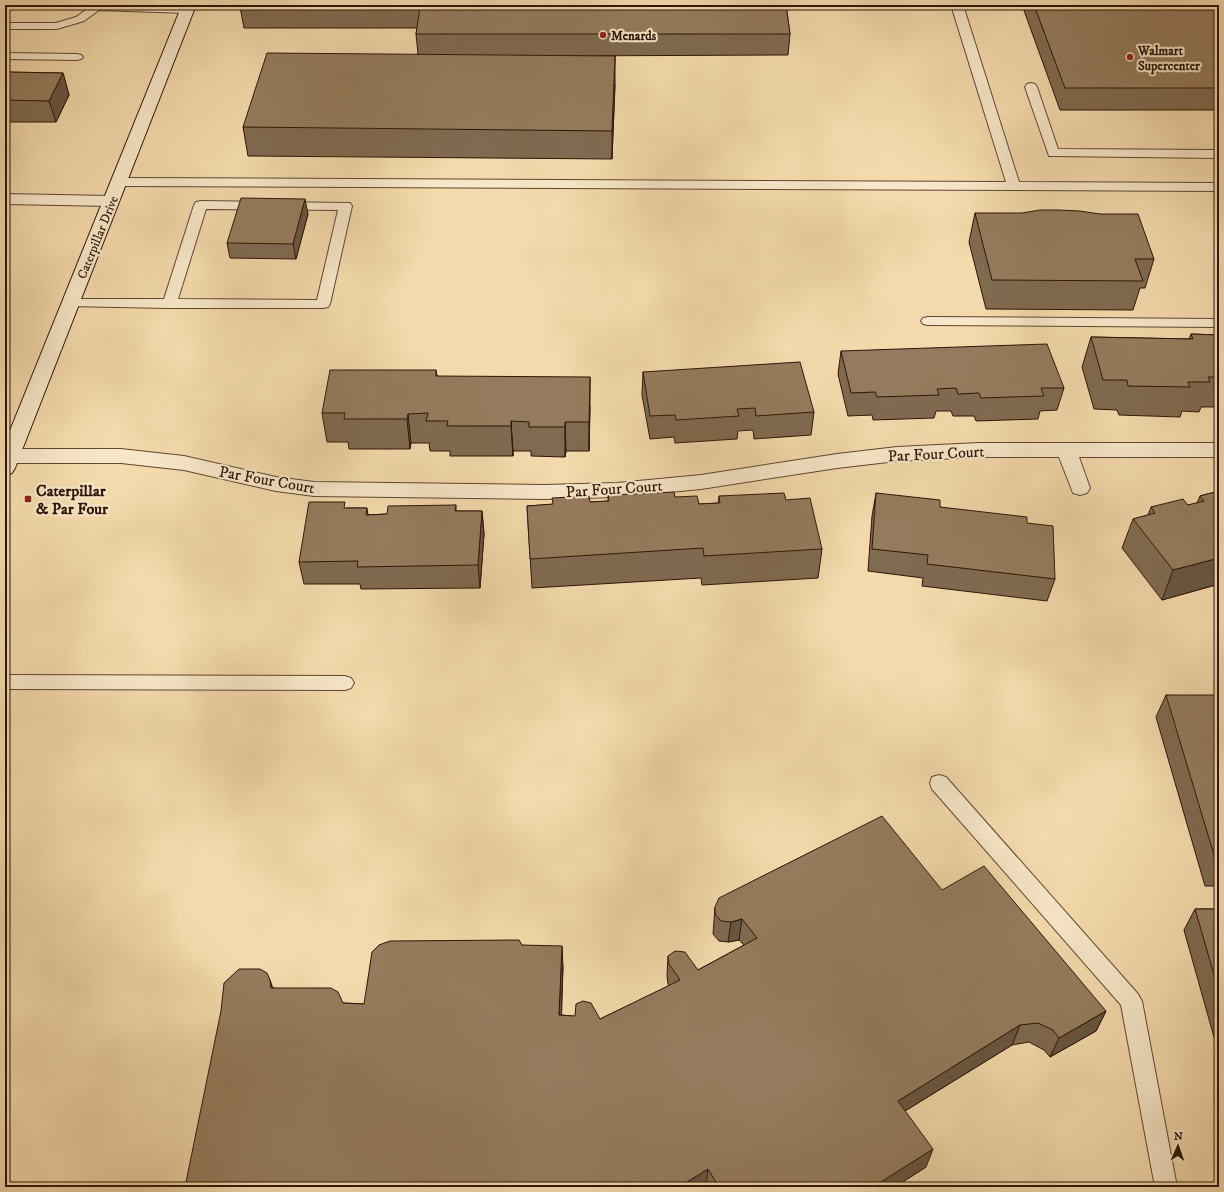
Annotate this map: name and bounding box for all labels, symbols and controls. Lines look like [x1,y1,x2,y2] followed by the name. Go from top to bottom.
[611,28,657,44] place label: Menards
[598,30,608,40] marker: Menards
[1137,43,1200,75] place label: Walmart Supercenter
[1125,52,1135,62] marker: Walmart Supercenter
[74,193,122,281] street label: Caterpillar Drive
[887,441,985,467] street label: Par Four Court
[217,462,316,498] street label: Par Four Court
[565,476,663,502] street label: Par Four Court
[36,481,109,519] place label: Caterpillar & Par Four
[23,494,33,504] marker: Caterpillar & Par Four
[1158,1126,1198,1166] north arrow
[1174,1130,1183,1144] text: N

